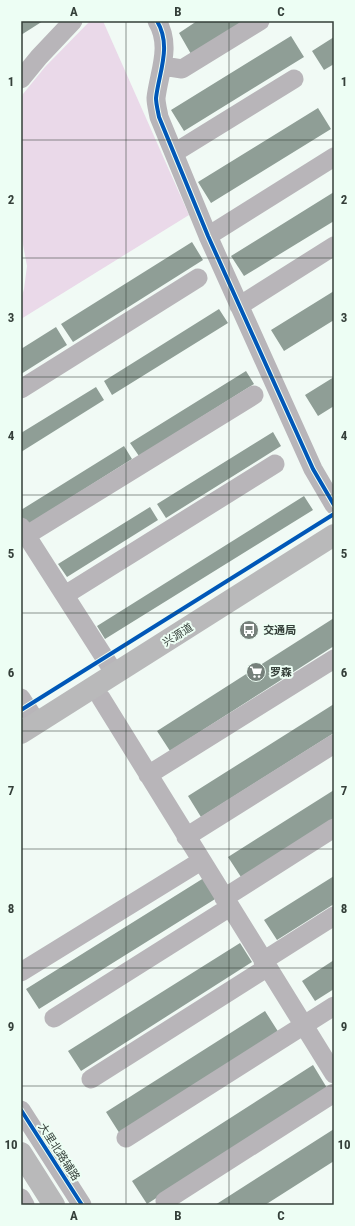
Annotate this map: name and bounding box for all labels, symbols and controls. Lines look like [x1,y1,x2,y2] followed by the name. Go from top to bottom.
[70,4,78,19] text: A
[174,4,182,19] text: B
[277,4,285,19] text: C
[8,74,14,89] text: 1
[341,74,347,89] text: 1
[8,192,15,207] text: 2
[341,192,348,207] text: 2
[8,310,14,325] text: 3
[341,310,347,325] text: 3
[8,428,15,443] text: 4
[341,428,348,443] text: 4
[8,546,15,561] text: 5
[341,546,348,561] text: 5
[238,619,260,641] bus stop icon: 交通局
[161,621,195,649] street label: 兴源道
[263,624,296,637] place label: 交通局
[245,661,267,683] supermarket icon: 罗森
[8,665,15,680] text: 6
[341,665,348,680] text: 6
[270,666,292,679] place label: 罗森
[8,783,15,798] text: 7
[341,783,348,798] text: 7
[8,901,14,916] text: 8
[341,901,347,916] text: 8
[8,1019,14,1034] text: 9
[341,1019,347,1034] text: 9
[36,1121,82,1183] street label: 大里北路辅路
[4,1137,18,1152] text: 10
[337,1137,351,1152] text: 10
[70,1208,78,1223] text: A
[174,1208,182,1223] text: B
[277,1208,285,1223] text: C

